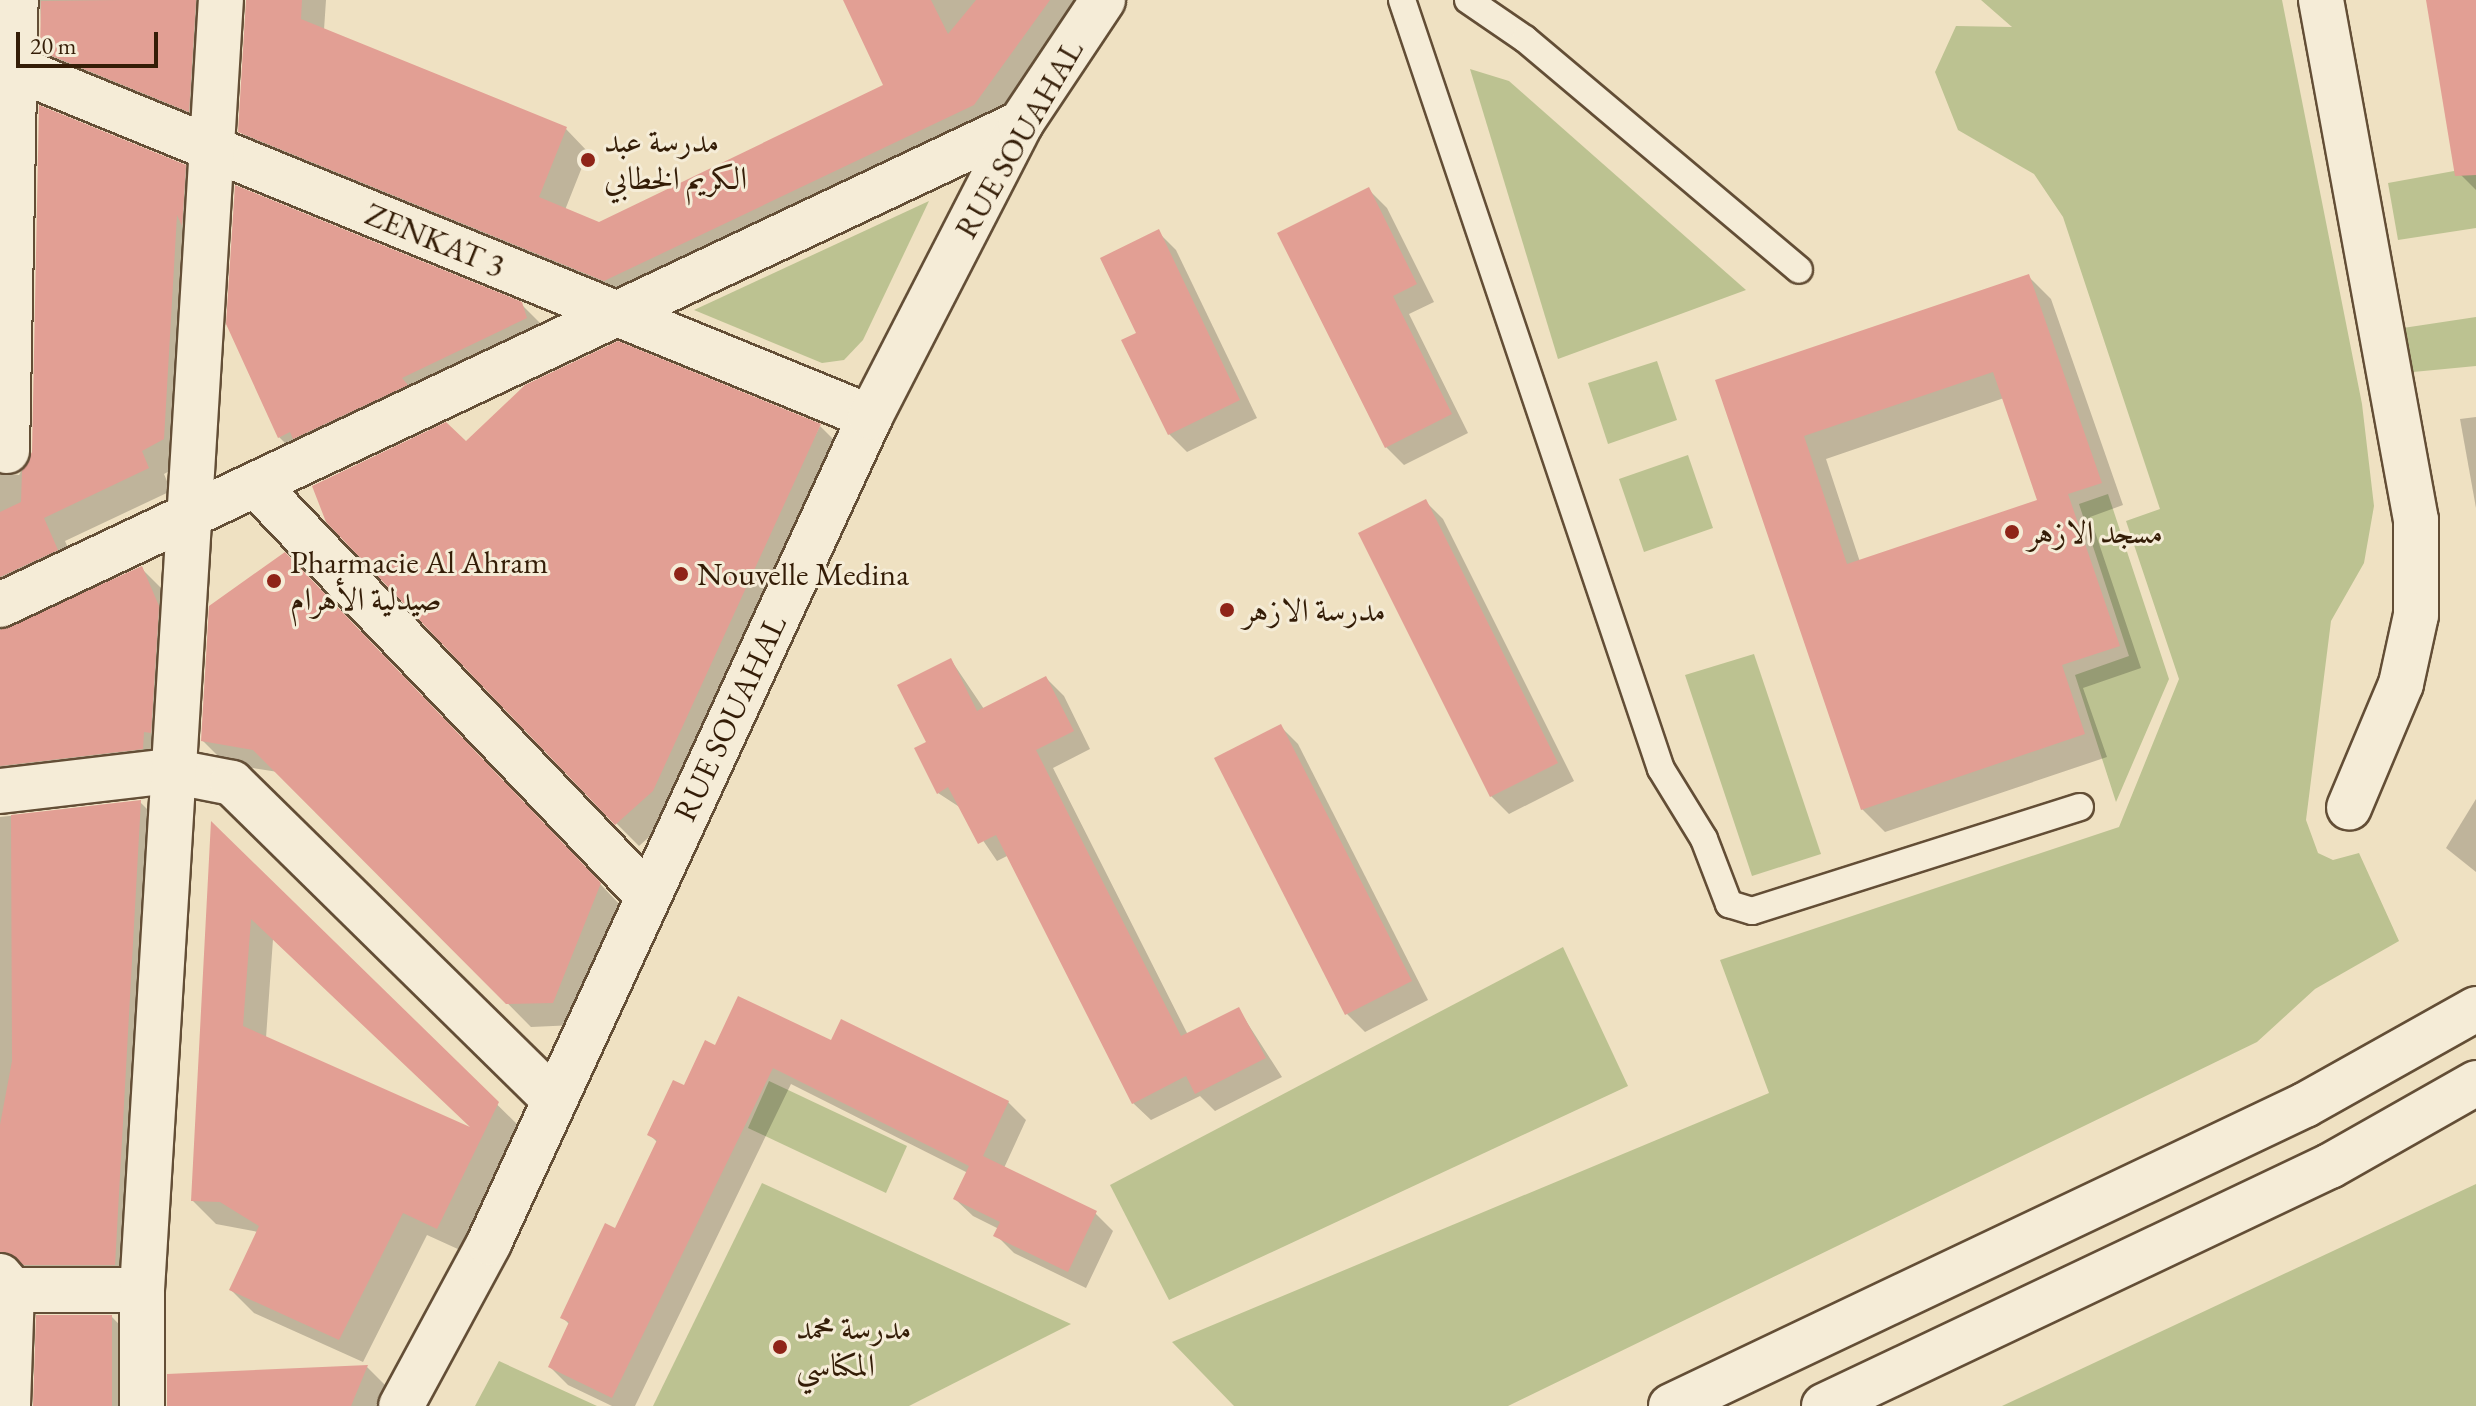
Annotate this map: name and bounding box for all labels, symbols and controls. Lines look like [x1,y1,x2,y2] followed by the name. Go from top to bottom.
[20,16,162,66] scale bar
[30,30,77,61] text: 20 m
[947,33,1091,245] street label: RUE SOUAHAL
[604,123,747,198] place label: مدرسة عبد الكريم الخطابي
[579,151,597,169] marker: مدرسة عبد الكريم الخطابي
[360,195,510,285] street label: ZENKAT 3
[2028,513,2163,551] place label: مسجد الازهر
[2003,523,2021,541] marker: مسجد الازهر
[290,544,548,619] place label: Pharmacie Al Ahram صيدلية الأهرام
[697,555,909,593] place label: Nouvelle Medina
[672,565,690,583] marker: Nouvelle Medina
[265,572,283,590] marker: Pharmacie Al Ahram صيدلية الأهرام
[1243,591,1386,629] place label: مدرسة الازهر
[1218,601,1236,619] marker: مدرسة الازهر
[666,609,794,827] street label: RUE SOUAHAL
[796,1310,911,1385] place label: مدرسة محمد المكناسي
[771,1338,789,1356] marker: مدرسة محمد المكناسي

